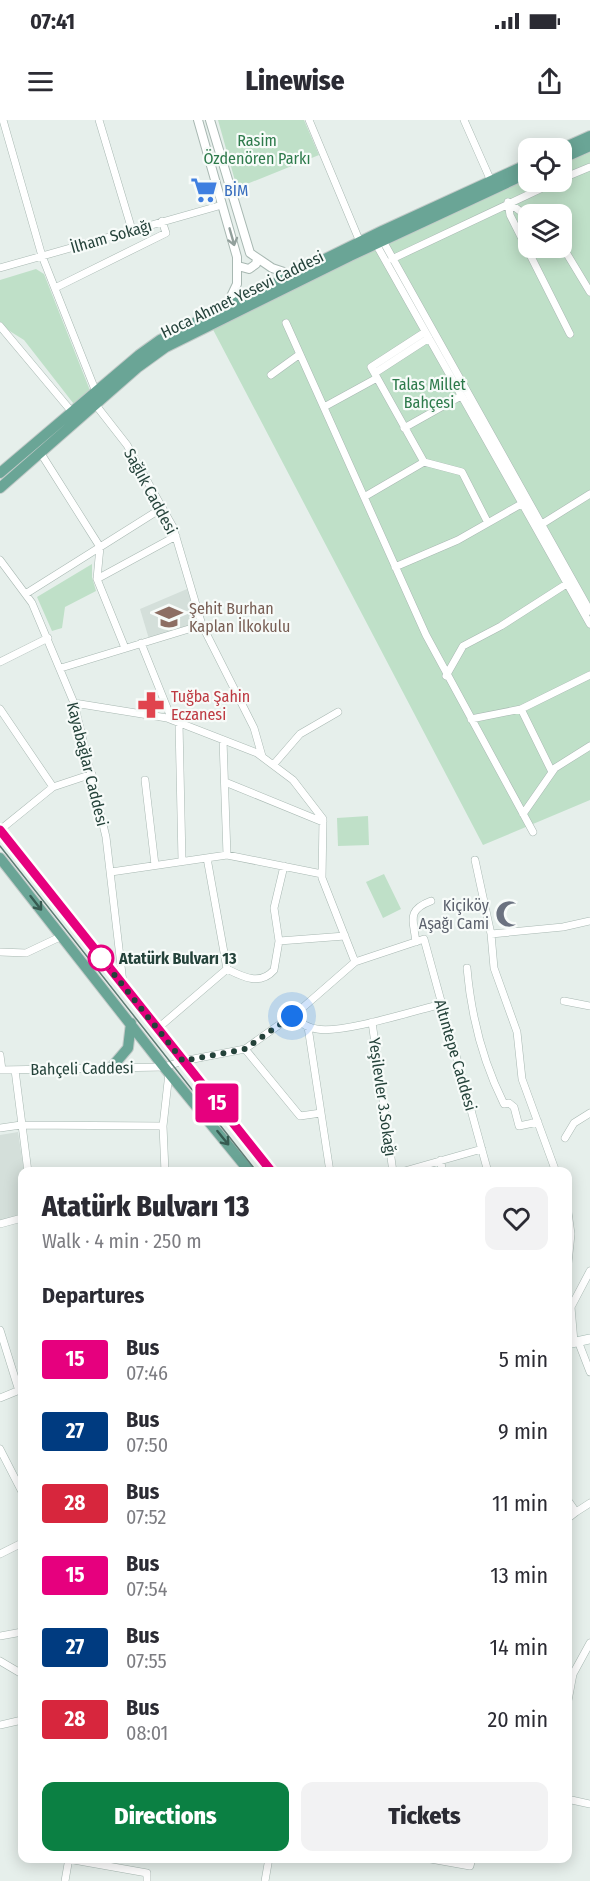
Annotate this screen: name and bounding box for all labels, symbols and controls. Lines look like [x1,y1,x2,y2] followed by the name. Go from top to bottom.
[30,8,75,35] text: 07:41
[24,65,57,98] icon: menu
[245,65,345,97] text: Linewise
[533,65,566,98] icon: share
[203,131,311,168] park label: Rasim Özdenören Parkı
[518,138,572,258] map controls
[518,138,572,192] button: locate
[189,175,219,205] supermarket icon: BİM
[224,181,248,200] place label: BİM
[518,204,572,258] button: layers
[68,216,154,257] street label: İlham Sokağı
[227,227,238,246] one-way arrow
[158,247,327,342] street label: Hoca Ahmet Yesevi Caddesi
[392,375,467,412] park label: Talas Millet Bahçesi
[120,445,181,537] street label: Sağlık Caddesi
[189,599,290,636] place label: Şehit Burhan Kaplan İlkokulu
[154,602,184,632] school or university icon: Şehit Burhan Kaplan İlkokulu
[171,687,250,724] place label: Tuğba Şahin Eczanesi
[136,690,166,720] pharmacy icon: Tuğba Şahin Eczanesi
[63,700,112,828] street label: Kayabağlar Caddesi
[30,895,43,911] one-way arrow
[419,896,490,933] place label: Kiçiköy Aşağı Cami
[494,899,524,929] mosque icon: Kiçiköy Aşağı Cami
[88,945,114,971] marker: Atatürk Bulvarı 13
[118,949,237,968] place label: Atatürk Bulvarı 13
[431,997,481,1113] street label: Altıntepe Caddesi
[277,1001,307,1031] your location
[365,1036,400,1158] street label: Yeşilevler 3.Sokağı
[30,1058,134,1079] street label: Bahçeli Caddesi
[190,1084,244,1122] line badge: 15
[207,1090,227,1116] text: 15
[217,1130,230,1146] one-way arrow
[485,1187,548,1250] button: heart
[42,1190,249,1223] text: Atatürk Bulvarı 13
[42,1229,202,1253] text: Walk · 4 min · 250 m
[42,1282,144,1309] text: Departures
[126,1334,159,1361] text: Bus
[65,1346,85,1372] text: 15
[499,1346,548,1373] text: 5 min
[126,1361,168,1385] text: 07:46
[126,1406,159,1433] text: Bus
[66,1418,84,1444] text: 27
[498,1418,548,1445] text: 9 min
[126,1433,168,1457] text: 07:50
[126,1478,159,1505] text: Bus
[65,1490,85,1516] text: 28
[492,1490,548,1517] text: 11 min
[126,1505,166,1529] text: 07:52
[126,1550,159,1577] text: Bus
[65,1562,85,1588] text: 15
[490,1562,548,1589] text: 13 min
[126,1577,167,1601] text: 07:54
[126,1622,159,1649] text: Bus
[66,1634,84,1660] text: 27
[490,1634,548,1661] text: 14 min
[126,1649,167,1673] text: 07:55
[126,1694,159,1721] text: Bus
[65,1706,85,1732] text: 28
[488,1706,548,1733] text: 20 min
[126,1721,168,1745] text: 08:01
[42,1782,289,1851] button: Directions
[301,1782,548,1851] button: Tickets

